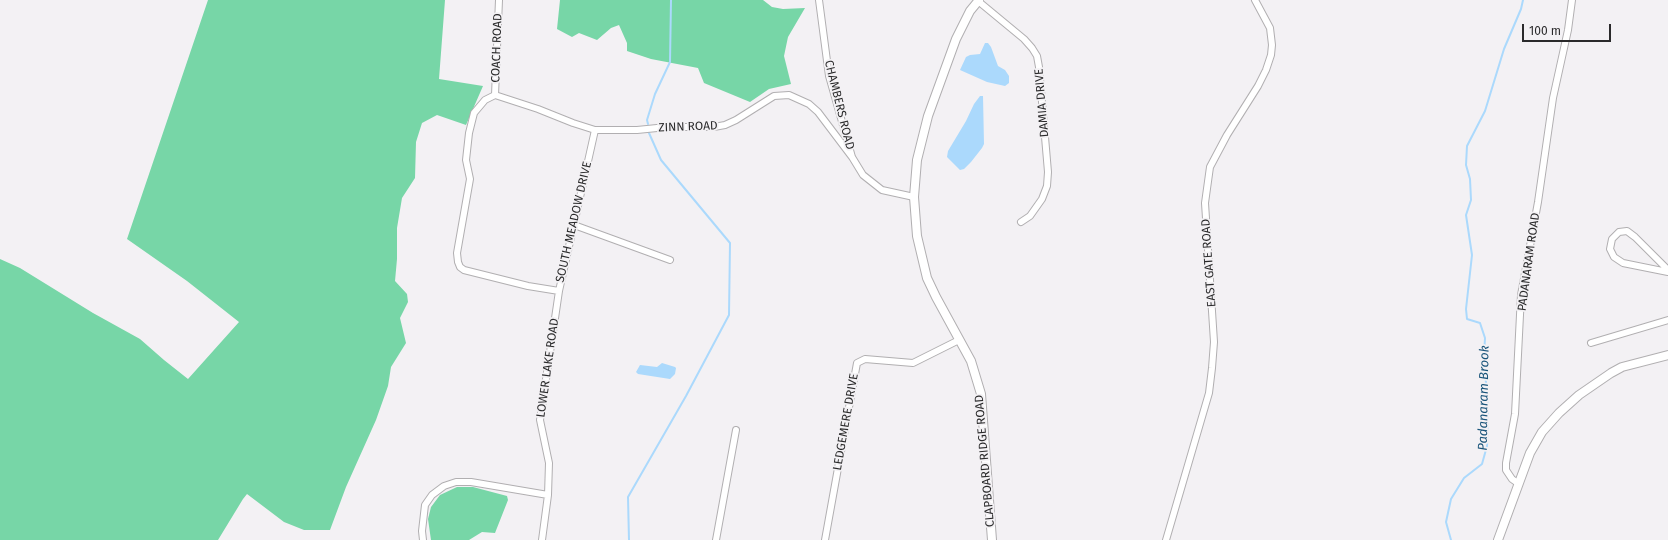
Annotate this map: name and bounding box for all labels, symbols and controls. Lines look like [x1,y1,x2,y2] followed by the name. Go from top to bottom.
[489,13,505,83] street label: COACH ROAD
[1524,16,1613,42] scale bar
[1529,24,1561,38] text: 100 m
[821,59,857,151] street label: CHAMBERS ROAD
[1032,68,1052,138] street label: DAMIA DRIVE
[658,119,718,135] street label: ZINN ROAD
[553,160,595,284] street label: SOUTH MEADOW DRIVE
[1515,212,1543,312] street label: PADANARAM ROAD
[1199,218,1219,308] street label: EAST GATE ROAD
[534,317,562,419] street label: LOWER LAKE ROAD
[1475,345,1493,451] water label: Padanaram Brook
[830,372,862,472] street label: LEDGEMERE DRIVE
[972,394,998,528] street label: CLAPBOARD RIDGE ROAD

